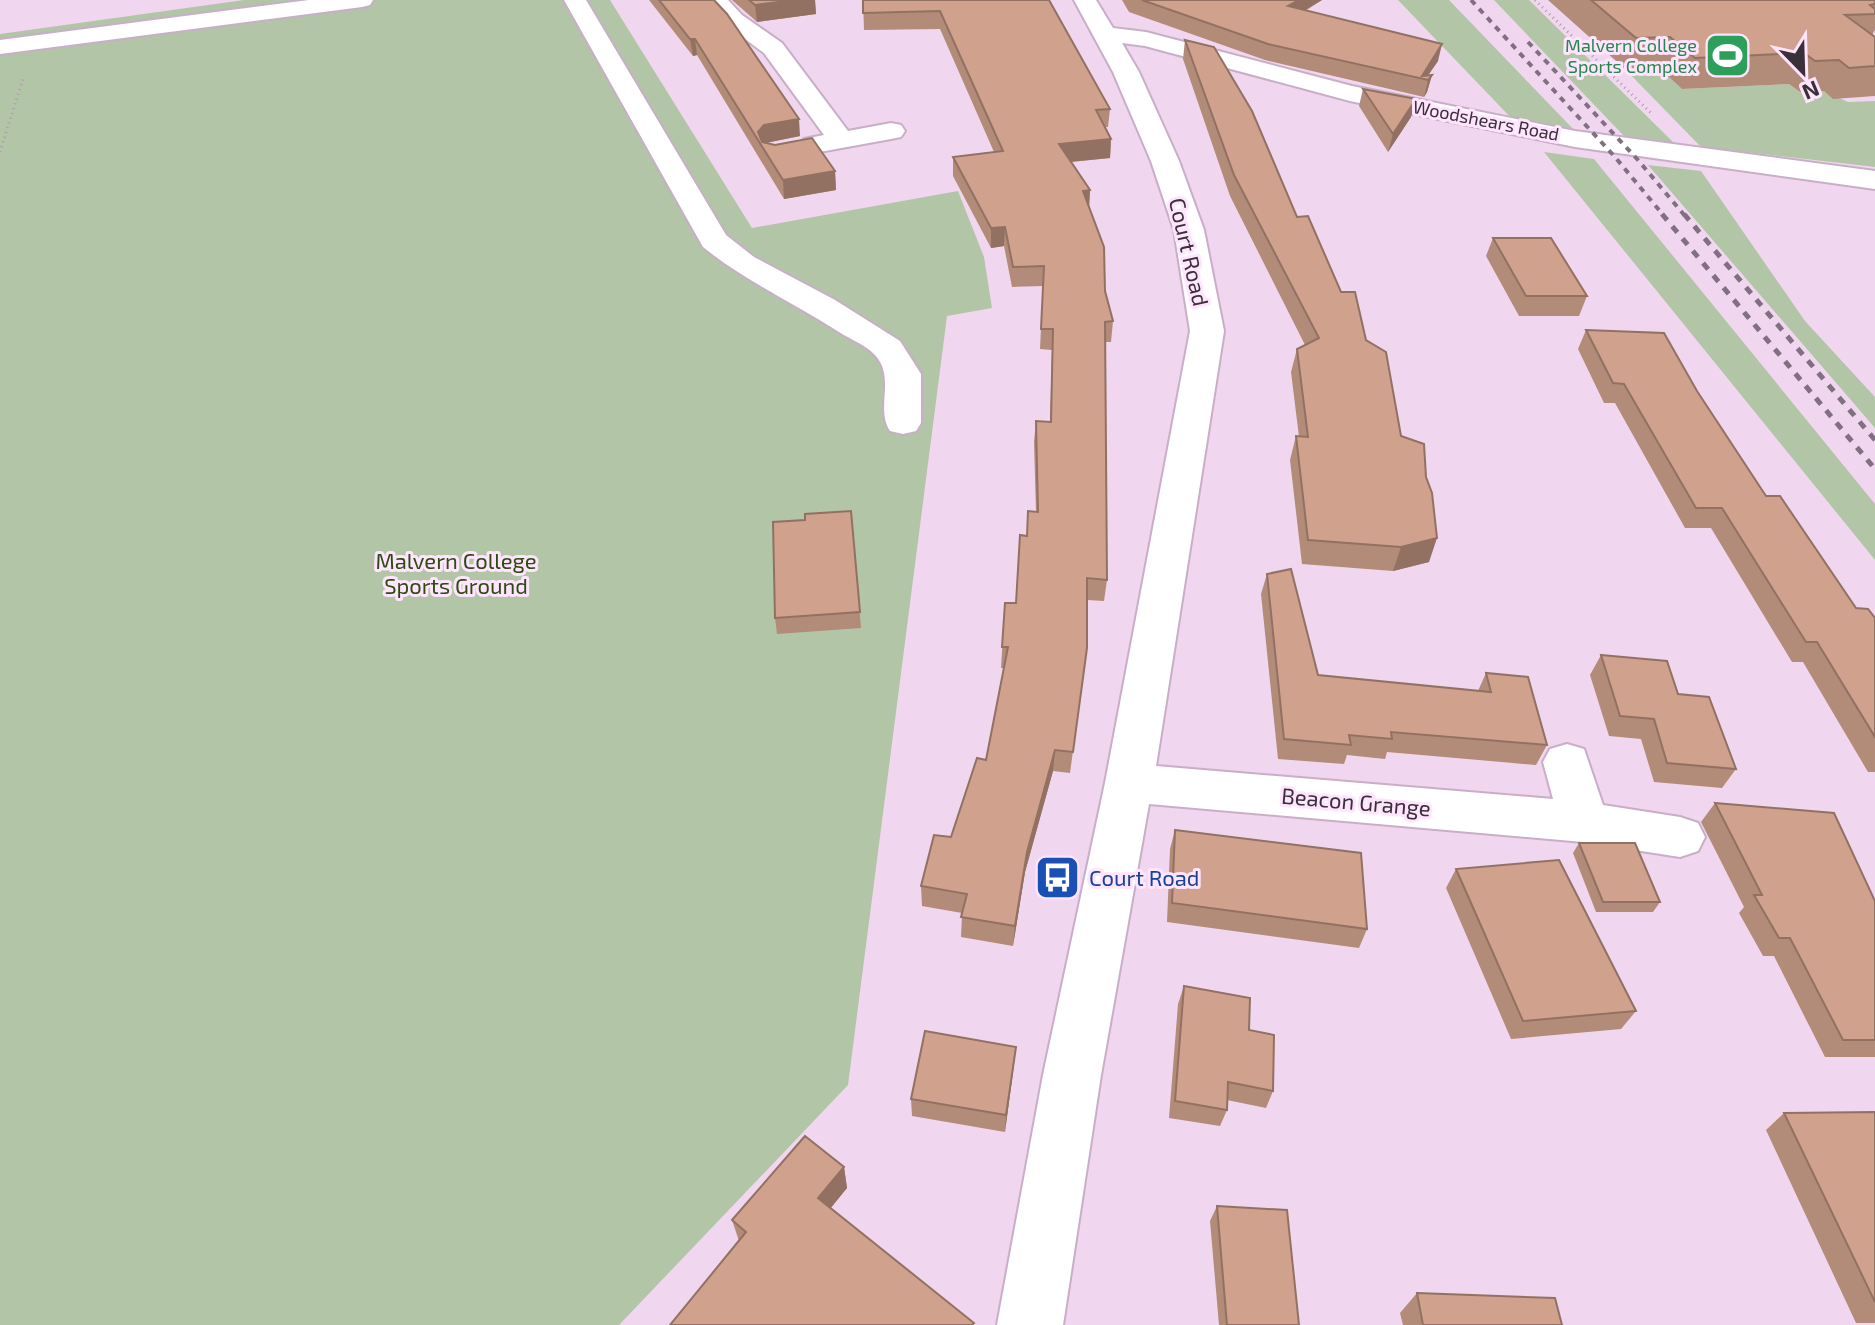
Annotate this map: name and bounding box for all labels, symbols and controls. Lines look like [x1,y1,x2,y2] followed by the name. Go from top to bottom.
[1704,32,1752,80] sports icon: Malvern College Sports Complex
[1763,32,1843,112] north arrow
[1565,34,1697,77] place label: Malvern College Sports Complex
[1799,76,1824,106] text: N
[1411,95,1561,145] street label: Woodshears Road
[1165,195,1215,308] street label: Court Road
[375,547,537,598] park label: Malvern College Sports Ground
[1280,782,1432,820] street label: Beacon Grange
[1034,854,1082,902] bus stop icon: Court Road
[1089,864,1199,890] place label: Court Road

